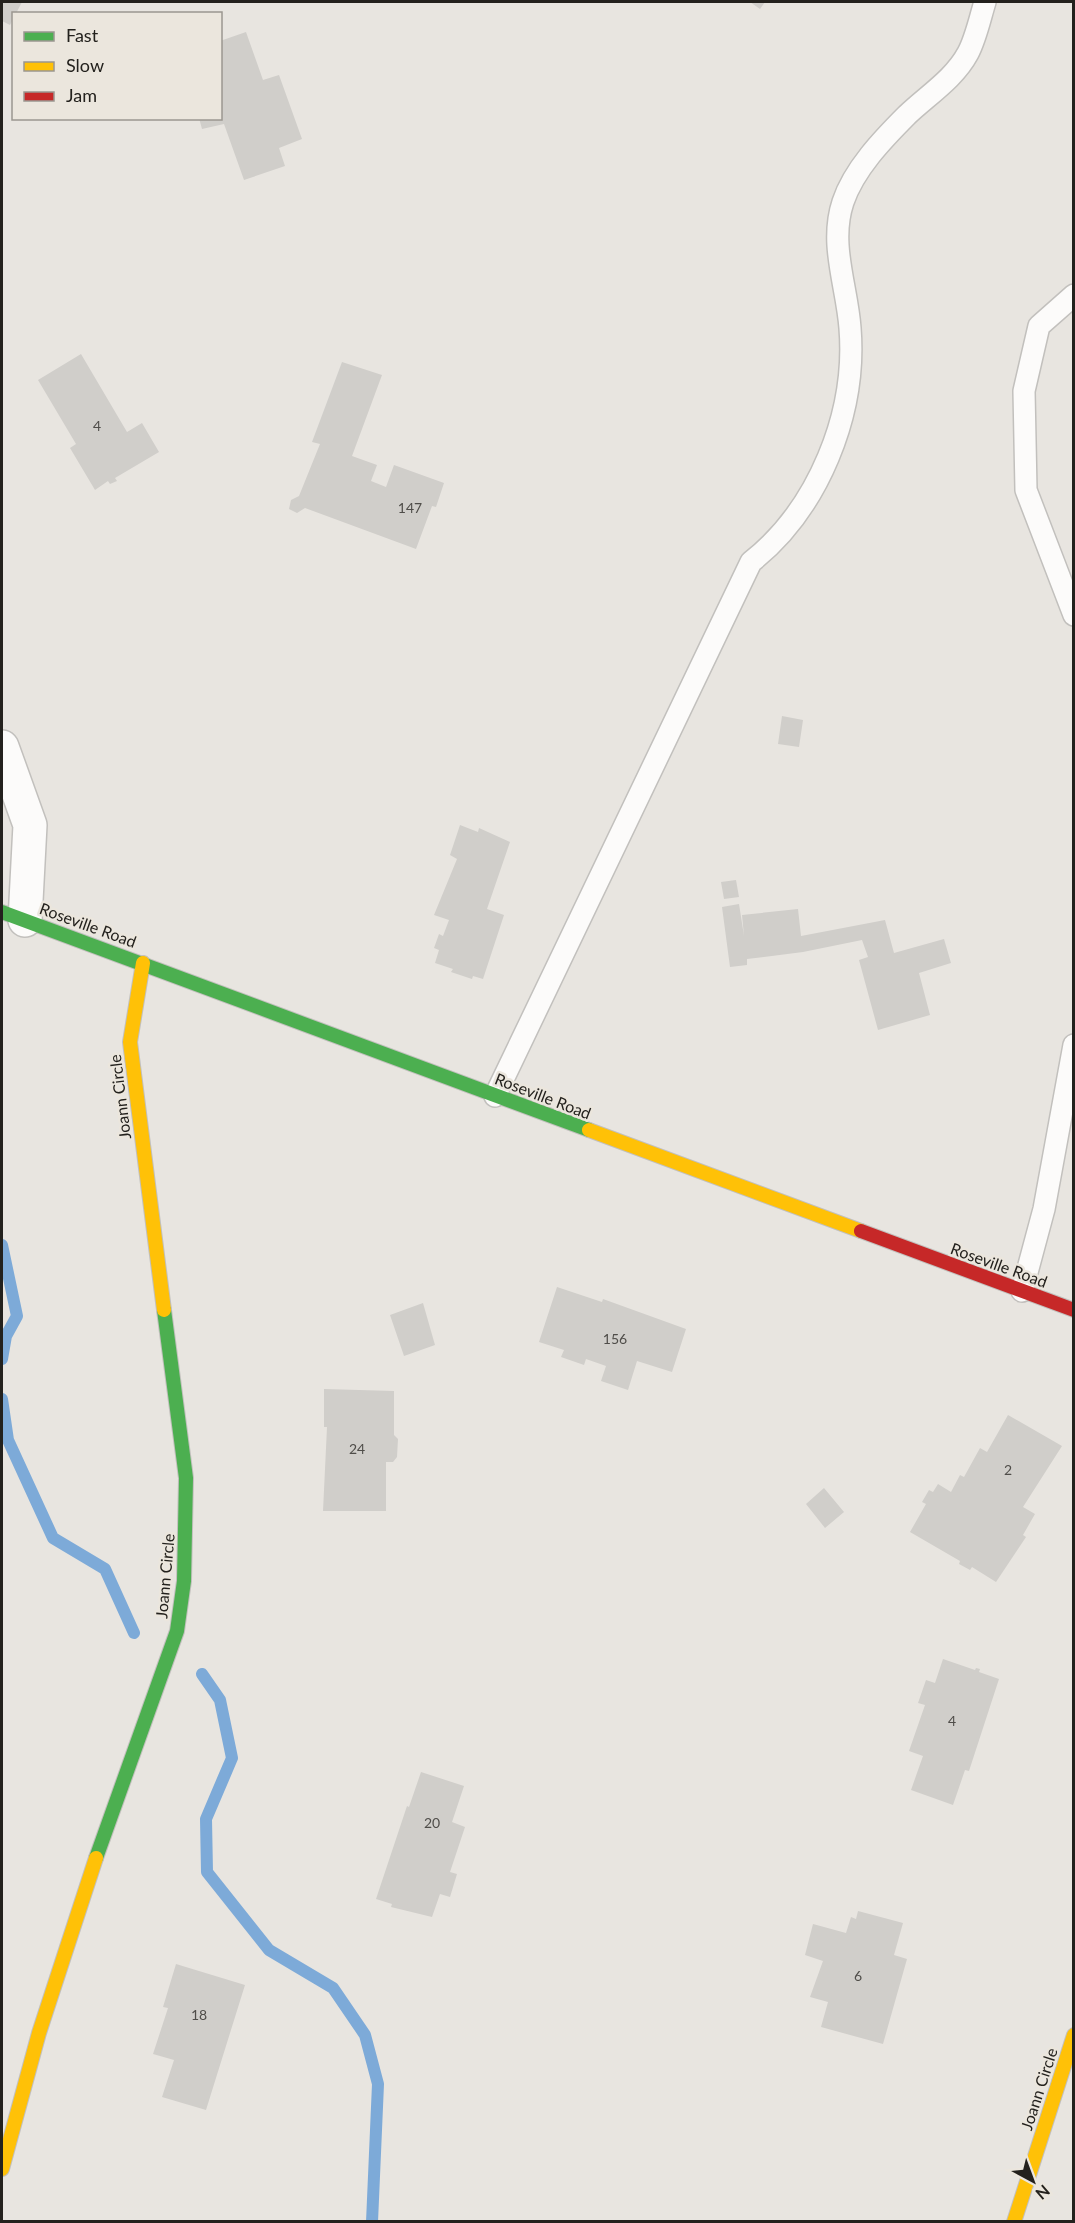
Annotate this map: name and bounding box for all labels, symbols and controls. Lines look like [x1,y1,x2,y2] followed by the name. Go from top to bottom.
[12,12,222,120] legend
[66,24,99,46] text: Fast
[66,54,104,76] text: Slow
[66,84,97,106] text: Jam
[93,417,101,434] house number: 4
[398,499,422,516] house number: 147
[37,898,139,951] street label: Roseville Road
[105,1054,134,1141] street label: Joann Circle
[492,1068,594,1123] street label: Roseville Road
[948,1238,1050,1291] street label: Roseville Road
[603,1330,627,1347] house number: 156
[349,1440,365,1457] house number: 24
[1004,1461,1012,1478] house number: 2
[151,1533,178,1619] street label: Joann Circle
[948,1712,956,1729] house number: 4
[424,1814,440,1831] house number: 20
[854,1967,862,1984] house number: 6
[191,2006,207,2023] house number: 18
[1016,2045,1061,2132] street label: Joann Circle
[1003,2151,1063,2211] north arrow
[1032,2181,1054,2204] text: N

